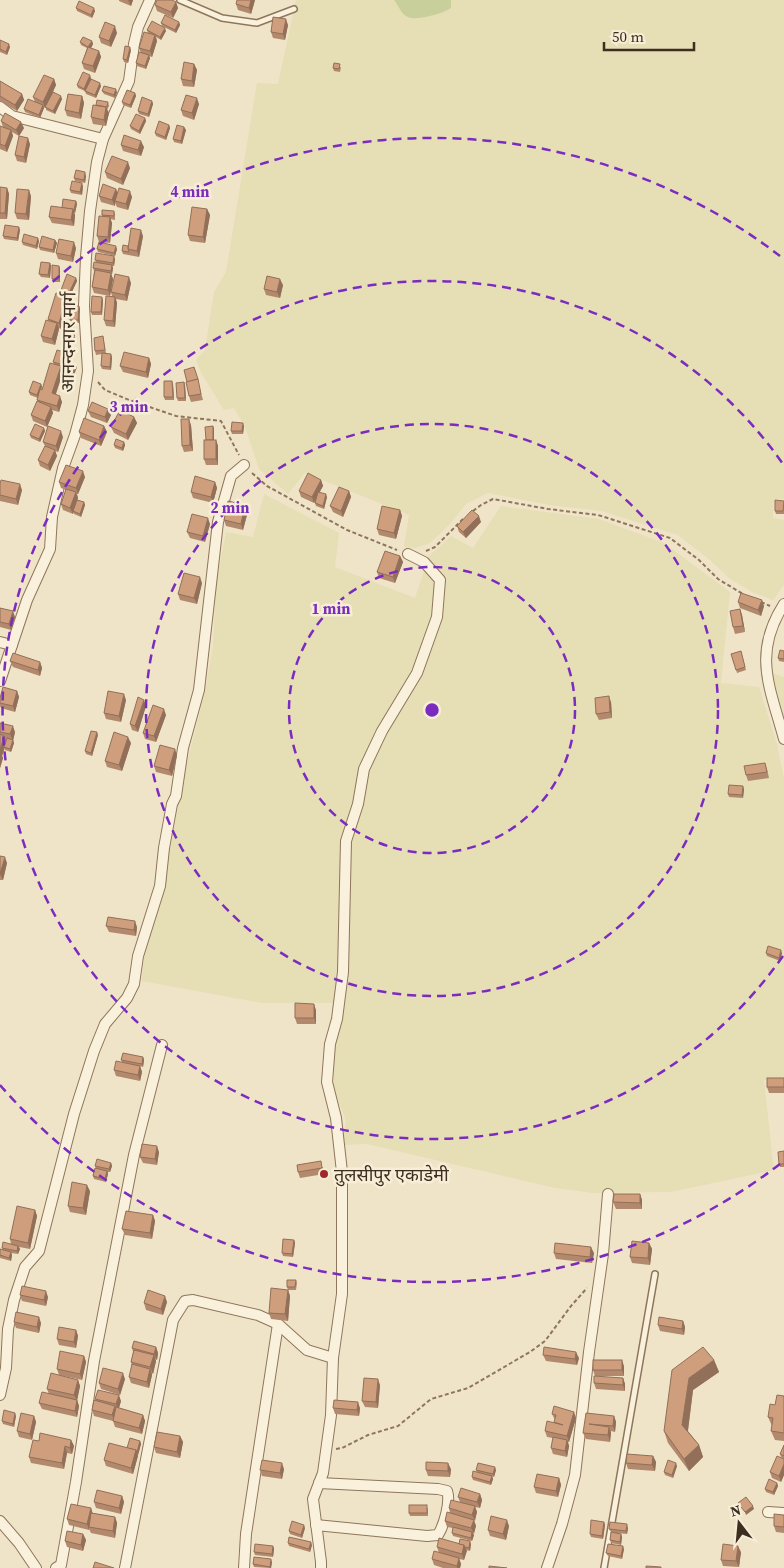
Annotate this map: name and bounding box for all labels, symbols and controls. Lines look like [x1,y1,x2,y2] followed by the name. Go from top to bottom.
[604,20,694,52] scale bar
[612,26,644,47] text: 50 m
[171,181,209,202] text: 4 min
[55,290,81,393] street label: आनन्दनगर मार्ग
[110,396,148,417] text: 3 min
[211,497,249,518] text: 2 min
[312,598,350,619] text: 1 min
[423,701,441,719] centre of rings
[334,1162,449,1187] place label: तुलसीपुर एकाडेमी
[318,1168,330,1180] marker: तुलसीपुर एकाडेमी
[714,1498,764,1548] north arrow
[728,1499,743,1522] text: N

